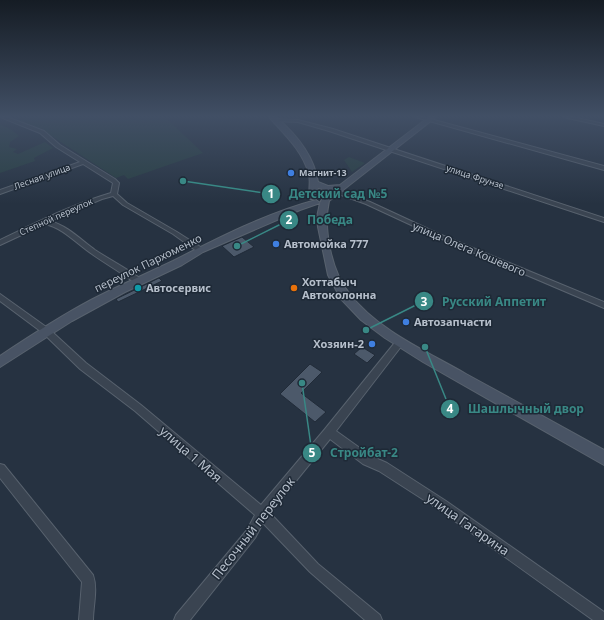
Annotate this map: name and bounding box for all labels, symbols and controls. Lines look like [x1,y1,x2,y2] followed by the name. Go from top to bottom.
[12,160,72,193] street label: Лесная улица
[445,161,506,192] street label: улица Фрунзе
[299,166,347,179] place label: Магнит-13
[286,168,296,178] marker: Магнит-13
[261,182,395,206] callout: Детский сад №5
[268,185,274,202] text: 1
[289,185,387,202] text: Детский сад №5
[17,194,95,239] street label: Степной переулок
[279,208,361,232] callout: Победа
[286,211,293,228] text: 2
[307,211,353,228] text: Победа
[410,218,528,279] street label: улица Олега Кошевого
[92,230,204,295] street label: переулок Пархоменко
[284,236,369,251] place label: Автомойка 777
[271,239,281,249] marker: Автомойка 777
[302,274,376,302] place label: Хоттабыч Автоколонна
[146,280,211,295] place label: Автосервис
[133,283,143,293] marker: Автосервис
[289,283,299,293] marker: Хоттабыч Автоколонна
[414,289,554,313] callout: Русский Аппетит
[421,293,428,310] text: 3
[442,293,546,310] text: Русский Аппетит
[414,314,492,329] place label: Автозапчасти
[401,317,411,327] marker: Автозапчасти
[313,336,364,351] place label: Хозяин-2
[367,339,377,349] marker: Хозяин-2
[440,397,592,421] callout: Шашлычный двор
[447,400,454,417] text: 4
[468,400,584,417] text: Шашлычный двор
[156,422,226,486] street label: улица 1 Мая
[302,441,406,465] callout: Стройбат-2
[309,444,316,461] text: 5
[330,444,398,461] text: Стройбат-2
[207,473,299,583] street label: Песочный переулок
[423,489,513,559] street label: улица Гагарина

